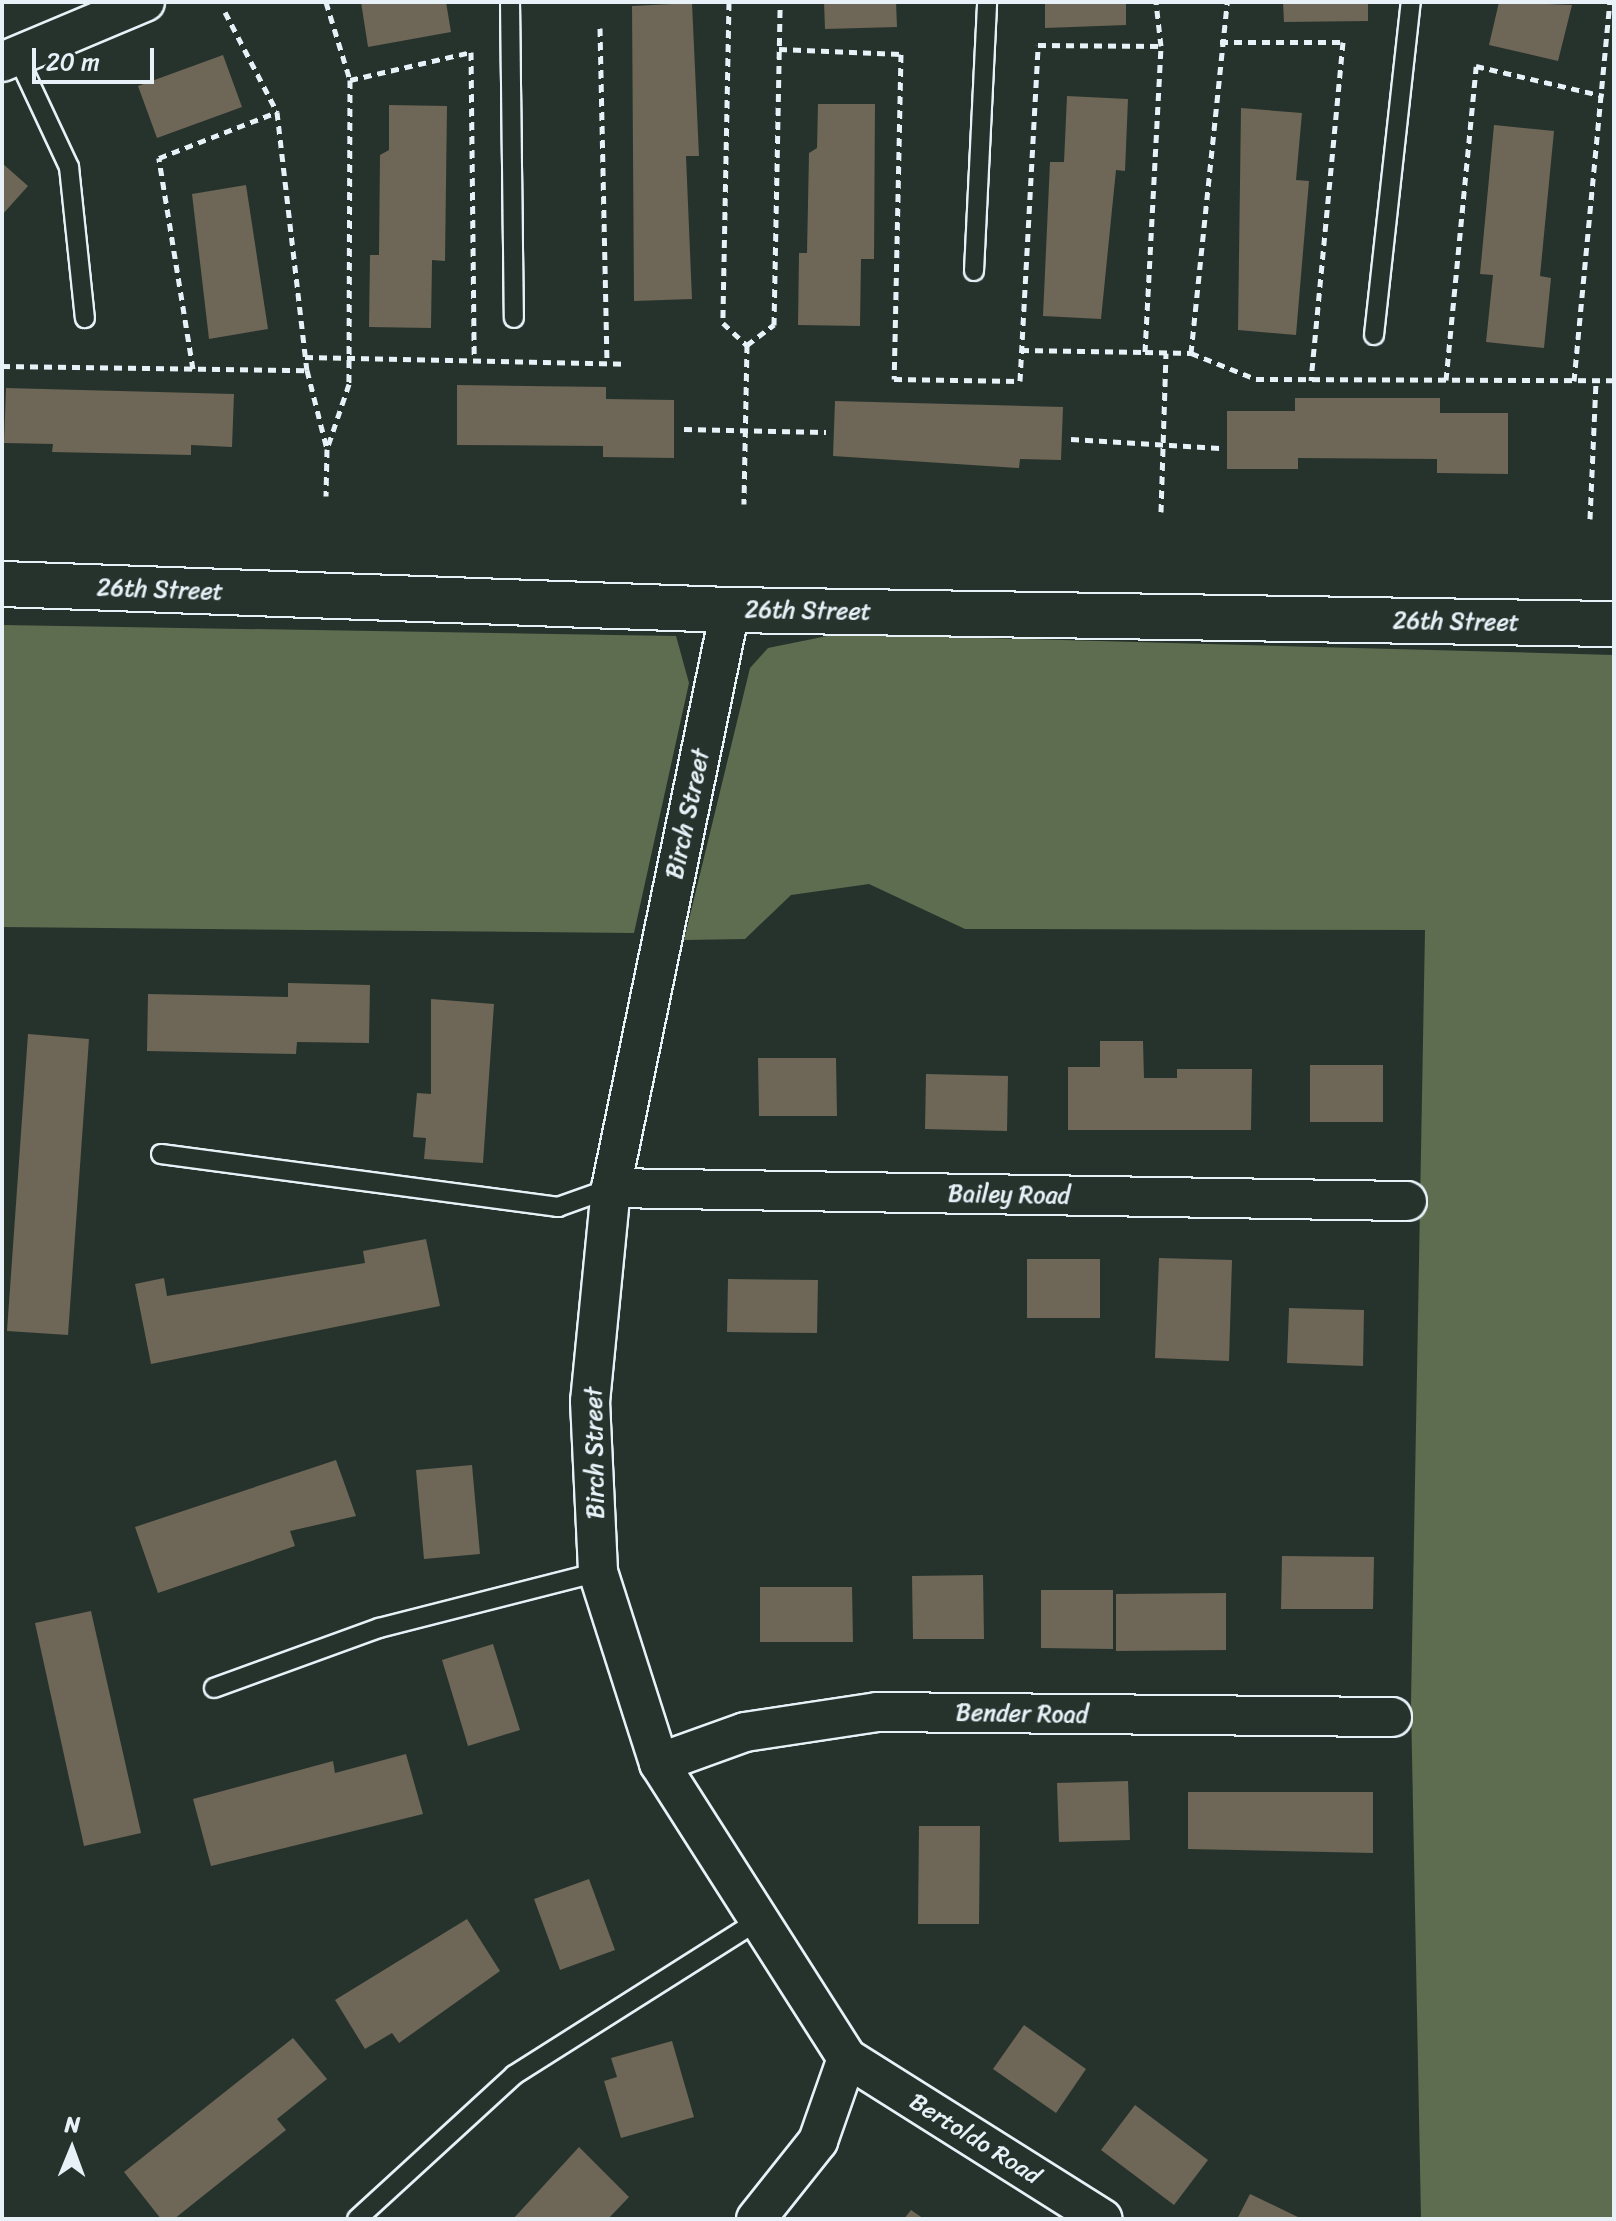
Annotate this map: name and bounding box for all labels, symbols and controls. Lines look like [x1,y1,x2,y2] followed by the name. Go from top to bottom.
[36,32,158,82] scale bar
[46,41,100,83] text: 20 m
[96,573,224,607] street label: 26th Street
[744,595,872,627] street label: 26th Street
[1392,606,1520,638] street label: 26th Street
[660,746,716,882] street label: Birch Street
[948,1180,1070,1210] street label: Bailey Road
[579,1387,611,1519] street label: Birch Street
[955,1698,1089,1730] street label: Bender Road
[904,2087,1046,2191] street label: Bertoldo Road
[64,2105,80,2144] text: N
[32,2109,112,2189] north arrow

